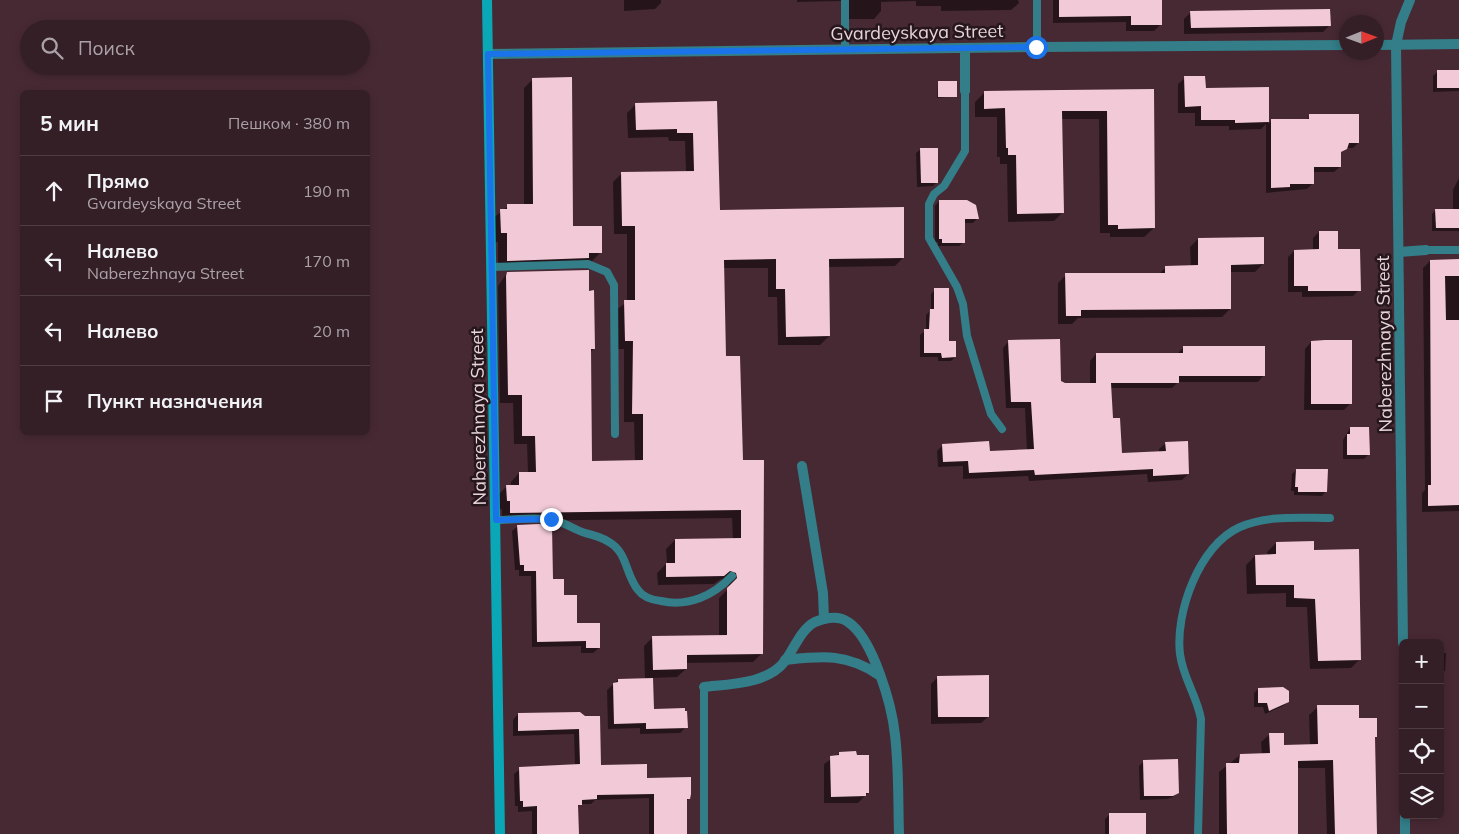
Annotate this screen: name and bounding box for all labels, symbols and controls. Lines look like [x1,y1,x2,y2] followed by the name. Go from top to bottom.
[1339,15,1384,60] north arrow
[830,19,1004,45] street label: Gvardeyskaya Street
[20,20,370,75] search box
[38,34,66,62] icon: search
[78,36,135,60] text: Поиск
[1025,36,1048,59] route start
[40,110,99,136] text: 5 мин
[228,113,350,133] text: Пешком · 380 m
[87,169,149,193] text: Прямо
[40,177,68,205] icon: ahead
[303,181,350,201] text: 190 m
[87,193,241,213] text: Gvardeyskaya Street
[87,239,159,263] text: Налево
[40,247,68,275] icon: left
[303,251,350,271] text: 170 m
[1371,255,1397,433] street label: Naberezhnaya Street
[87,263,244,283] text: Naberezhnaya Street
[40,317,68,345] icon: left
[87,319,159,343] text: Налево
[313,321,350,341] text: 20 m
[465,328,491,506] street label: Naberezhnaya Street
[40,387,68,415] icon: arrive
[87,389,263,413] text: Пункт назначения
[540,508,563,531] route end
[1399,639,1444,819] map controls
[1399,639,1444,684] button: +
[1399,684,1444,729] button: −
[1399,729,1444,774] button: locate
[1399,774,1444,819] button: layers

